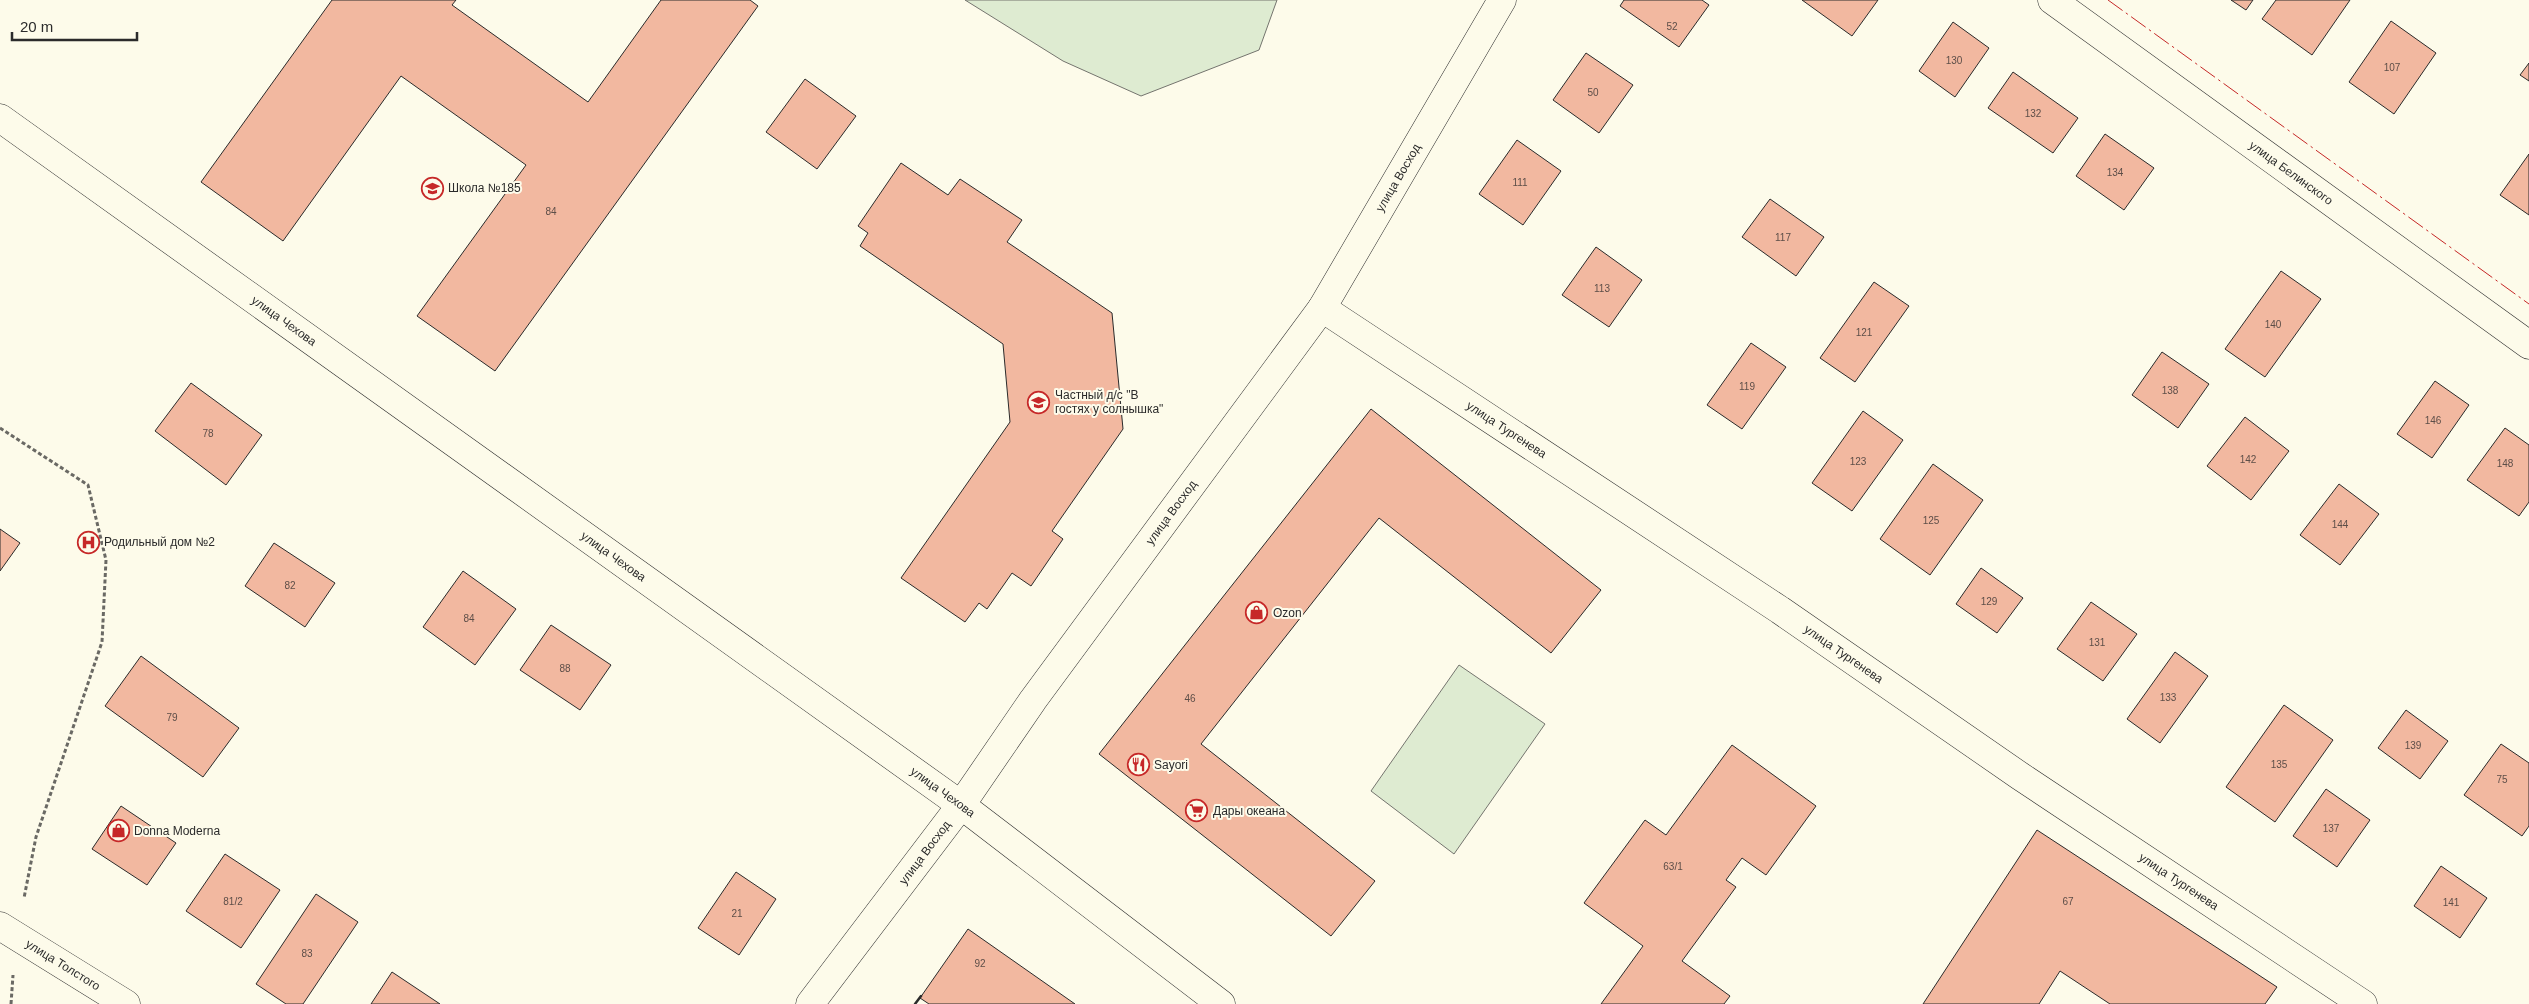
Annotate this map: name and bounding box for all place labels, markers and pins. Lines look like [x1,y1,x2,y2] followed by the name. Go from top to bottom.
[420,176,444,200] school or university icon: Школа №185
[448,181,521,195] place label: Школа №185
[1055,388,1163,416] place label: Частный д/c "В гостях у солнышка"
[1027,390,1051,414] school or university icon: Частный д/c "В гостях у солнышка"
[76,530,100,554] hospital icon: Родильный дом №2
[104,535,215,549] place label: Родильный дом №2
[1245,601,1269,625] shop icon: Ozon
[1273,606,1302,620] place label: Ozon
[1126,753,1150,777] restaurant icon: Sayori
[1154,758,1188,772] place label: Sayori
[1185,799,1209,823] supermarket icon: Дары океана
[1213,804,1285,818] place label: Дары океана
[106,819,130,843] shop icon: Donna Moderna
[134,824,220,838] place label: Donna Moderna

